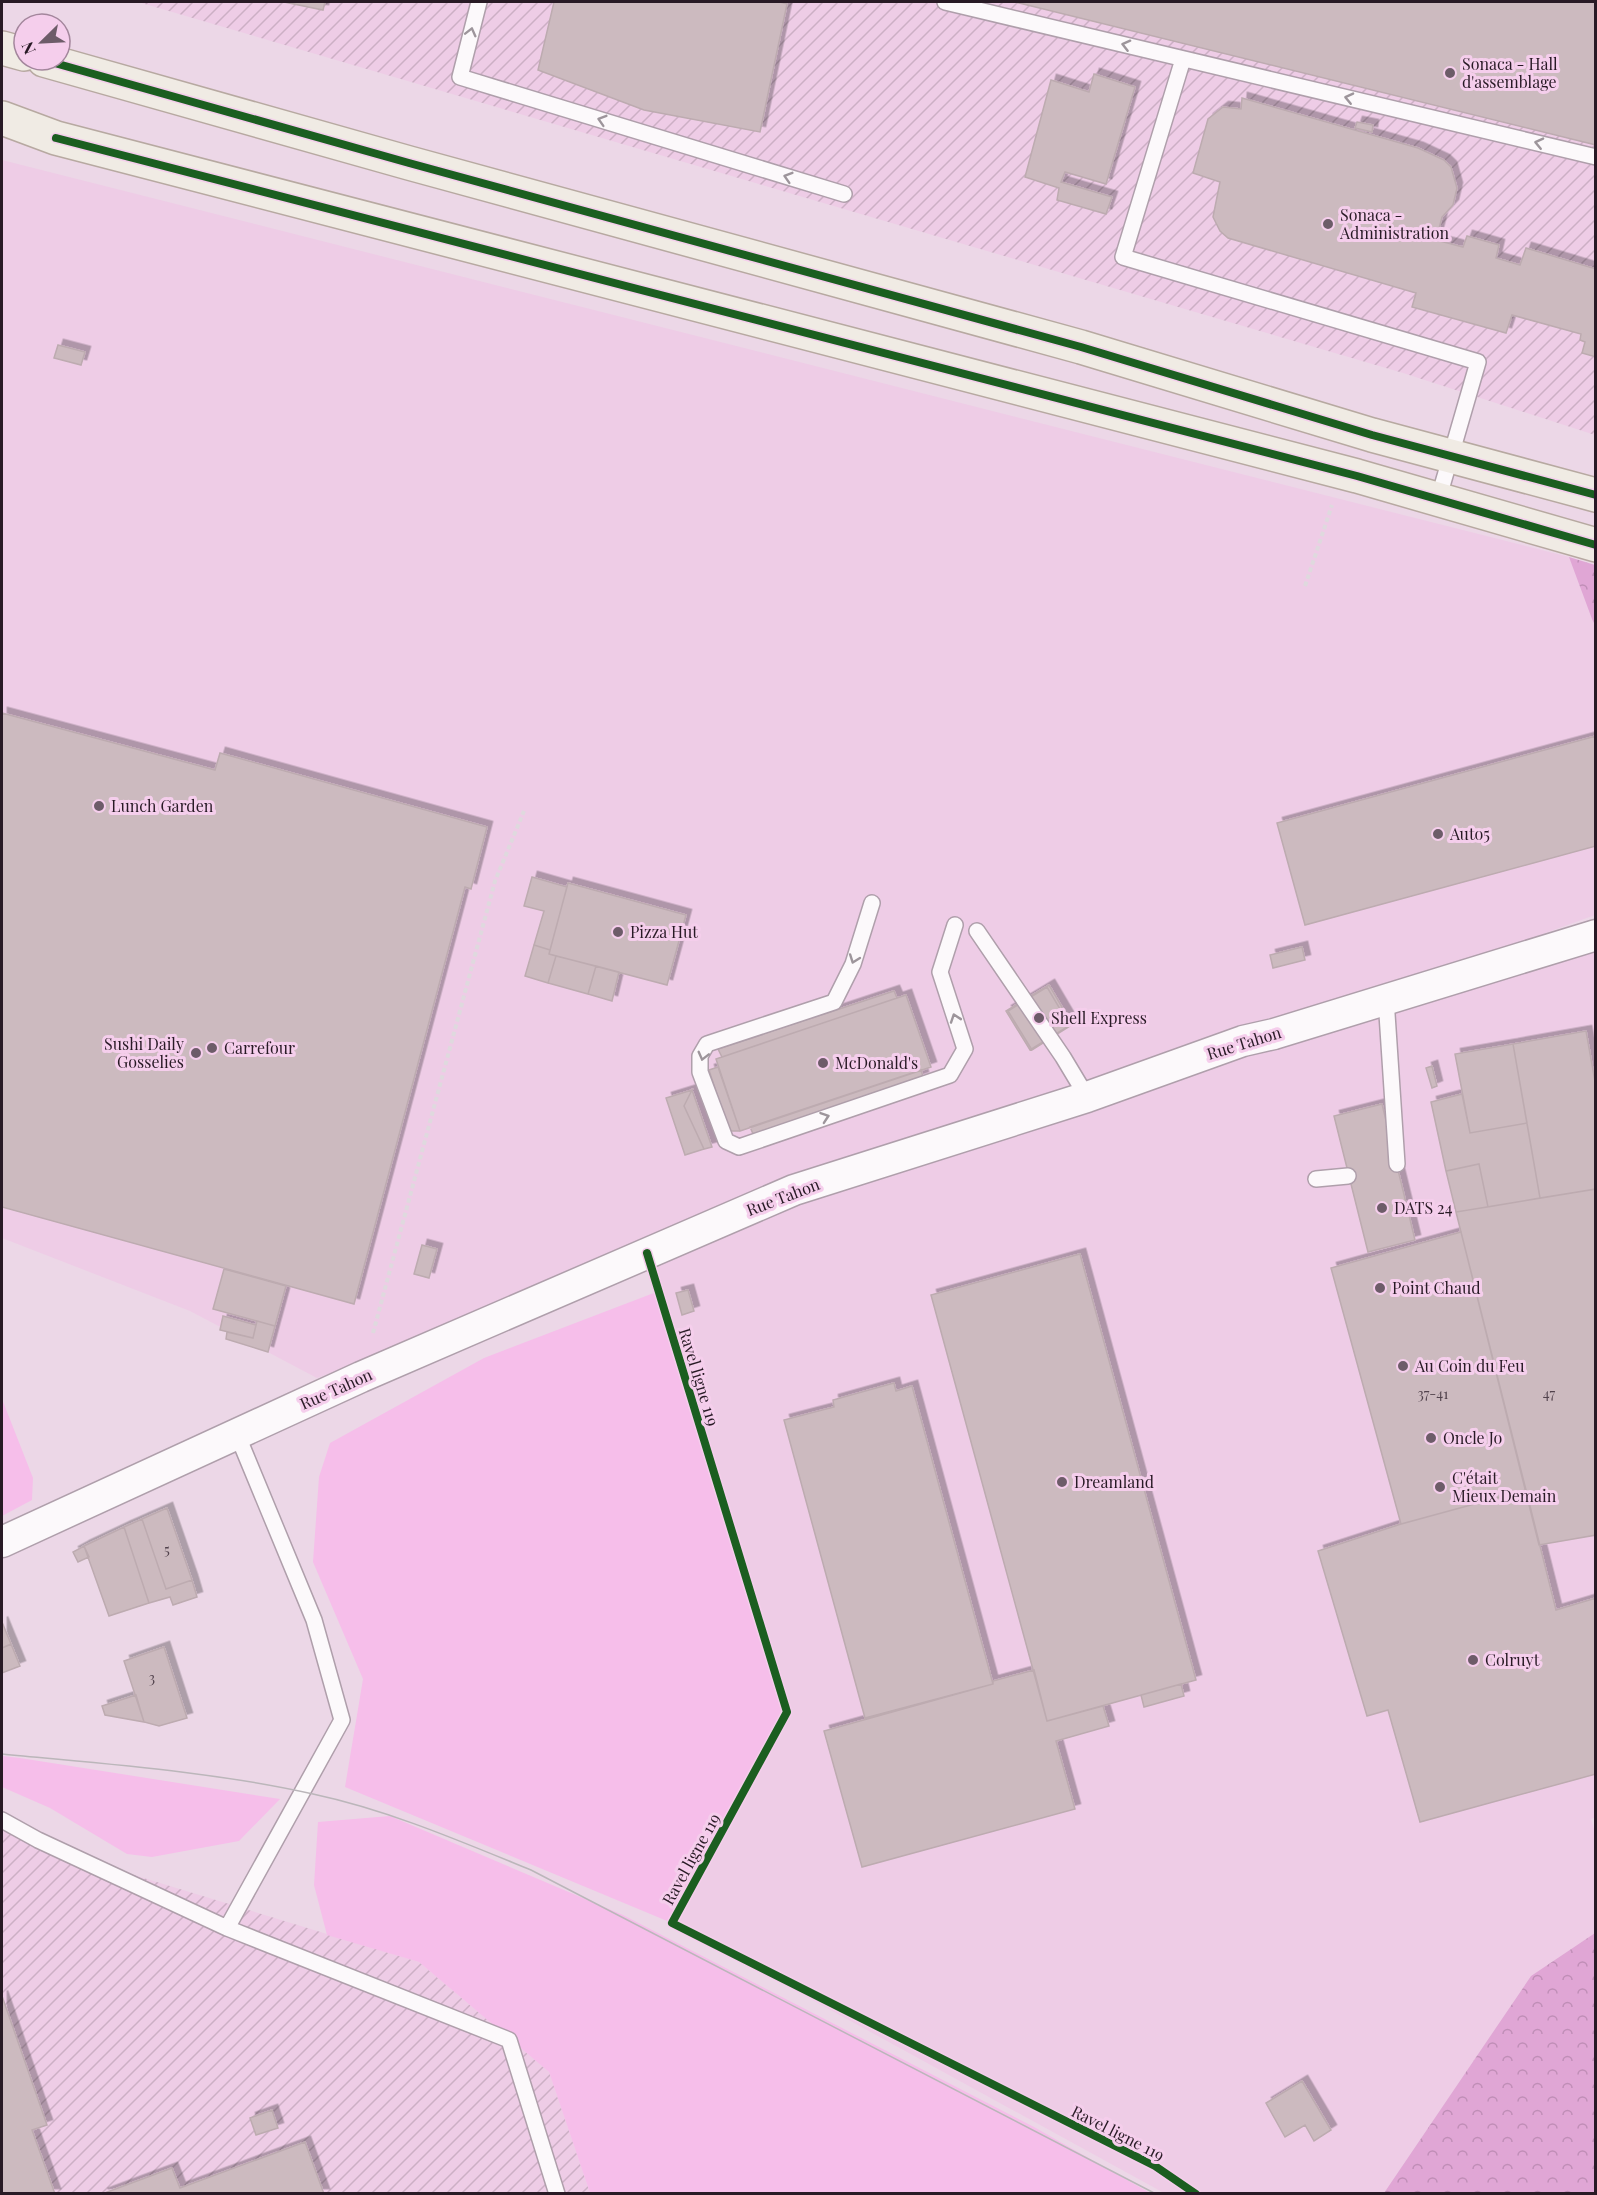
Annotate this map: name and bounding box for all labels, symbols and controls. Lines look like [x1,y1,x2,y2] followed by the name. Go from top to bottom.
[12,12,72,72] north arrow
[464,27,477,37] one-way arrow
[16,38,40,58] text: N
[1121,40,1131,53] one-way arrow
[1462,53,1558,92] place label: Sonaca - Hall d'assemblage
[1443,66,1457,80] marker: Sonaca - Hall d'assemblage
[1344,93,1354,106] one-way arrow
[597,115,608,127] one-way arrow
[1534,138,1544,151] one-way arrow
[783,172,794,184] one-way arrow
[1339,204,1450,243] place label: Sonaca - Administration
[1321,217,1335,231] marker: Sonaca - Administration
[111,795,214,816] place label: Lunch Garden
[92,799,106,813] marker: Lunch Garden
[1449,823,1490,844] place label: Auto5
[1431,827,1445,841] marker: Auto5
[630,921,698,942] place label: Pizza Hut
[611,925,625,939] marker: Pizza Hut
[849,953,862,963] one-way arrow
[1051,1007,1147,1028] place label: Shell Express
[1032,1011,1046,1025] marker: Shell Express
[950,1013,962,1024] one-way arrow
[1204,1021,1284,1064] street label: Rue Tahon
[104,1033,184,1072] place label: Sushi Daily Gosselies
[224,1037,295,1058] place label: Carrefour
[205,1041,219,1055] marker: Carrefour
[189,1046,203,1060] marker: Sushi Daily Gosselies
[697,1051,710,1061] one-way arrow
[835,1052,918,1073] place label: McDonald's
[816,1056,830,1070] marker: McDonald's
[819,1112,829,1125] one-way arrow
[743,1173,823,1220] street label: Rue Tahon
[1394,1197,1453,1218] place label: DATS 24
[1375,1201,1389,1215] marker: DATS 24
[1392,1277,1481,1298] place label: Point Chaud
[1373,1281,1387,1295] marker: Point Chaud
[675,1325,724,1428] street label: Ravel ligne 119
[1414,1355,1525,1376] place label: Au Coin du Feu
[1396,1359,1410,1373] marker: Au Coin du Feu
[296,1363,376,1414] street label: Rue Tahon
[1418,1384,1448,1403] house number: 37-41
[1543,1384,1556,1403] house number: 47
[1443,1427,1503,1448] place label: Oncle Jo
[1424,1431,1438,1445] marker: Oncle Jo
[1452,1467,1557,1506] place label: C'était Mieux Demain
[1074,1471,1154,1492] place label: Dreamland
[1055,1475,1069,1489] marker: Dreamland
[1433,1480,1447,1494] marker: C'était Mieux Demain
[164,1540,170,1559] house number: 5
[1485,1649,1540,1670] place label: Colruyt
[1466,1653,1480,1667] marker: Colruyt
[149,1668,155,1687] house number: 3
[657,1809,724,1908] street label: Ravel ligne 119
[1068,2100,1168,2165] street label: Ravel ligne 119

